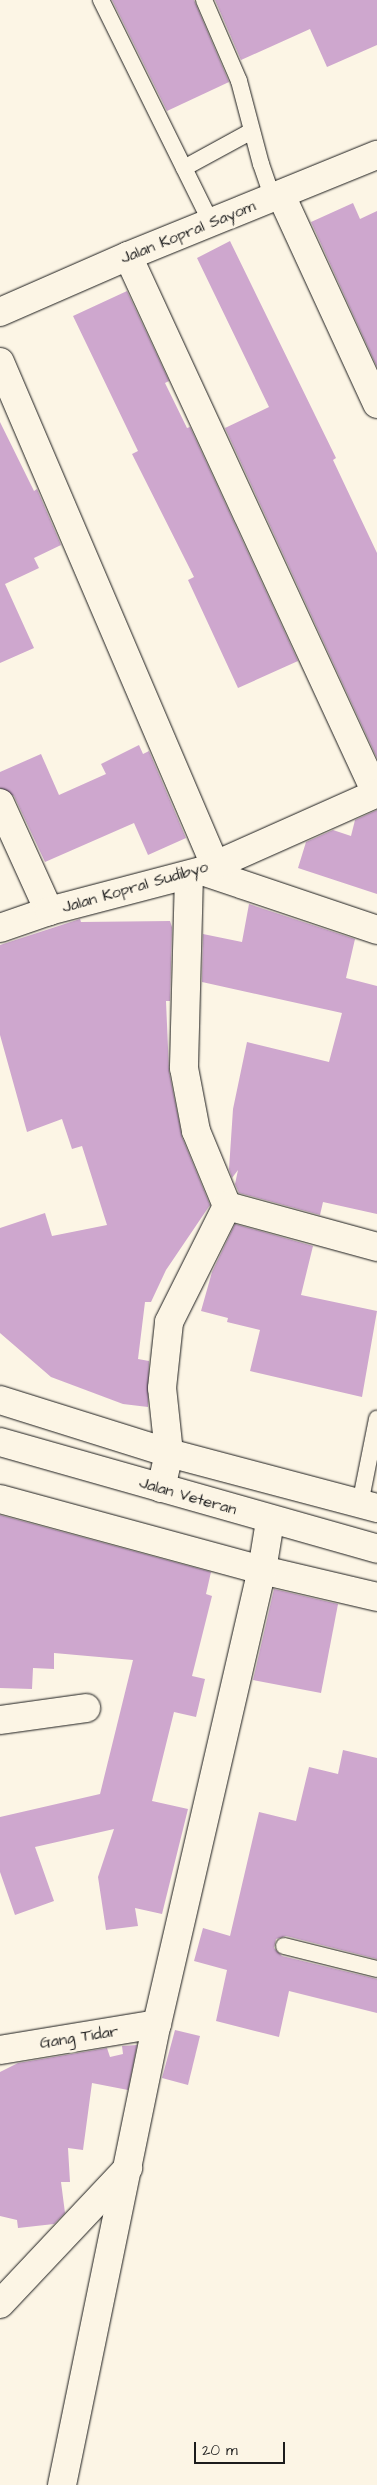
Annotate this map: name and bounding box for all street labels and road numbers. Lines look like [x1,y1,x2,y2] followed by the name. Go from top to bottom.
[118,196,258,268] street label: Jalan Kopral Sayom
[60,857,210,917] street label: Jalan Kopral Sudibyo
[137,1473,239,1519] street label: Jalan Veteran
[38,2021,120,2053] street label: Gang Tidar

